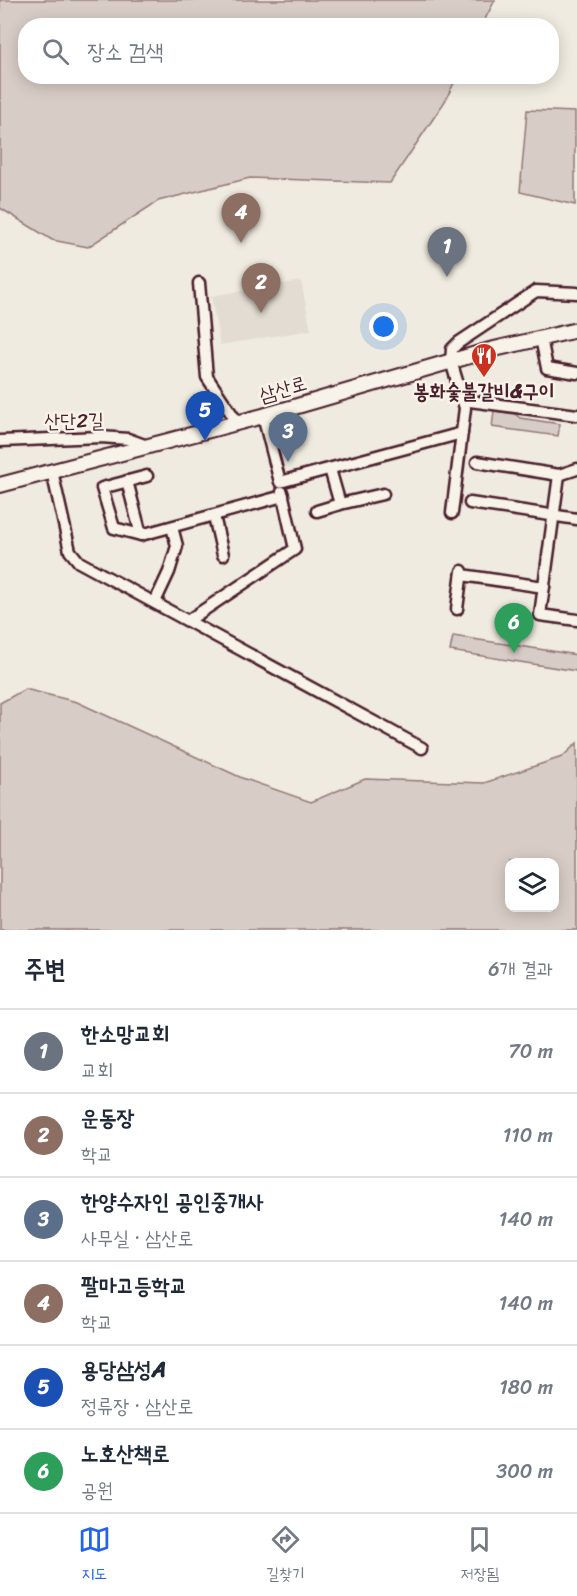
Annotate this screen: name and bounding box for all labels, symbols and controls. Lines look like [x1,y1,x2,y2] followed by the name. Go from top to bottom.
[18,18,559,84] search box
[87,32,164,71] text: 장소 검색
[39,35,72,68] icon: search
[222,194,260,243] pin: 4
[428,228,466,277] pin: 1
[242,264,280,313] pin: 2
[369,312,398,341] your location
[469,341,499,379] restaurant icon: 봉화숯불갈비&구이
[255,366,311,412] street label: 삼산로
[413,374,555,409] place label: 봉화숯불갈비&구이
[186,392,224,441] pin: 5
[44,403,104,439] street label: 산단2길
[268,412,308,462] pin: 3
[494,604,534,653] pin: 6
[505,858,559,912] map controls
[505,858,559,912] button: layers
[24,946,66,992] text: 주변
[488,952,553,987] text: 6개 결과
[81,1014,170,1053] text: 한소망교회
[39,1034,48,1069] text: 1
[508,1034,553,1069] text: 70 m
[81,1053,113,1088] text: 교회
[81,1098,134,1137] text: 운동장
[38,1118,49,1153] text: 2
[503,1118,553,1153] text: 110 m
[81,1137,113,1172] text: 학교
[81,1182,264,1221] text: 한양수자인 공인중개사
[38,1202,49,1237] text: 3
[499,1202,553,1237] text: 140 m
[81,1221,193,1256] text: 사무실 · 삼산로
[81,1266,187,1305] text: 팔마고등학교
[37,1286,50,1321] text: 4
[499,1286,553,1321] text: 140 m
[81,1305,113,1340] text: 학교
[81,1350,166,1389] text: 용당삼성A
[37,1370,50,1405] text: 5
[499,1370,553,1405] text: 180 m
[81,1389,193,1424] text: 정류장 · 삼산로
[81,1434,170,1473] text: 노호산책로
[38,1454,49,1489] text: 6
[496,1454,553,1489] text: 300 m
[81,1473,113,1508] text: 공원
[78,1523,111,1588] tab: 지도
[266,1523,305,1588] tab: 길찾기
[461,1523,499,1588] tab: 저장됨

